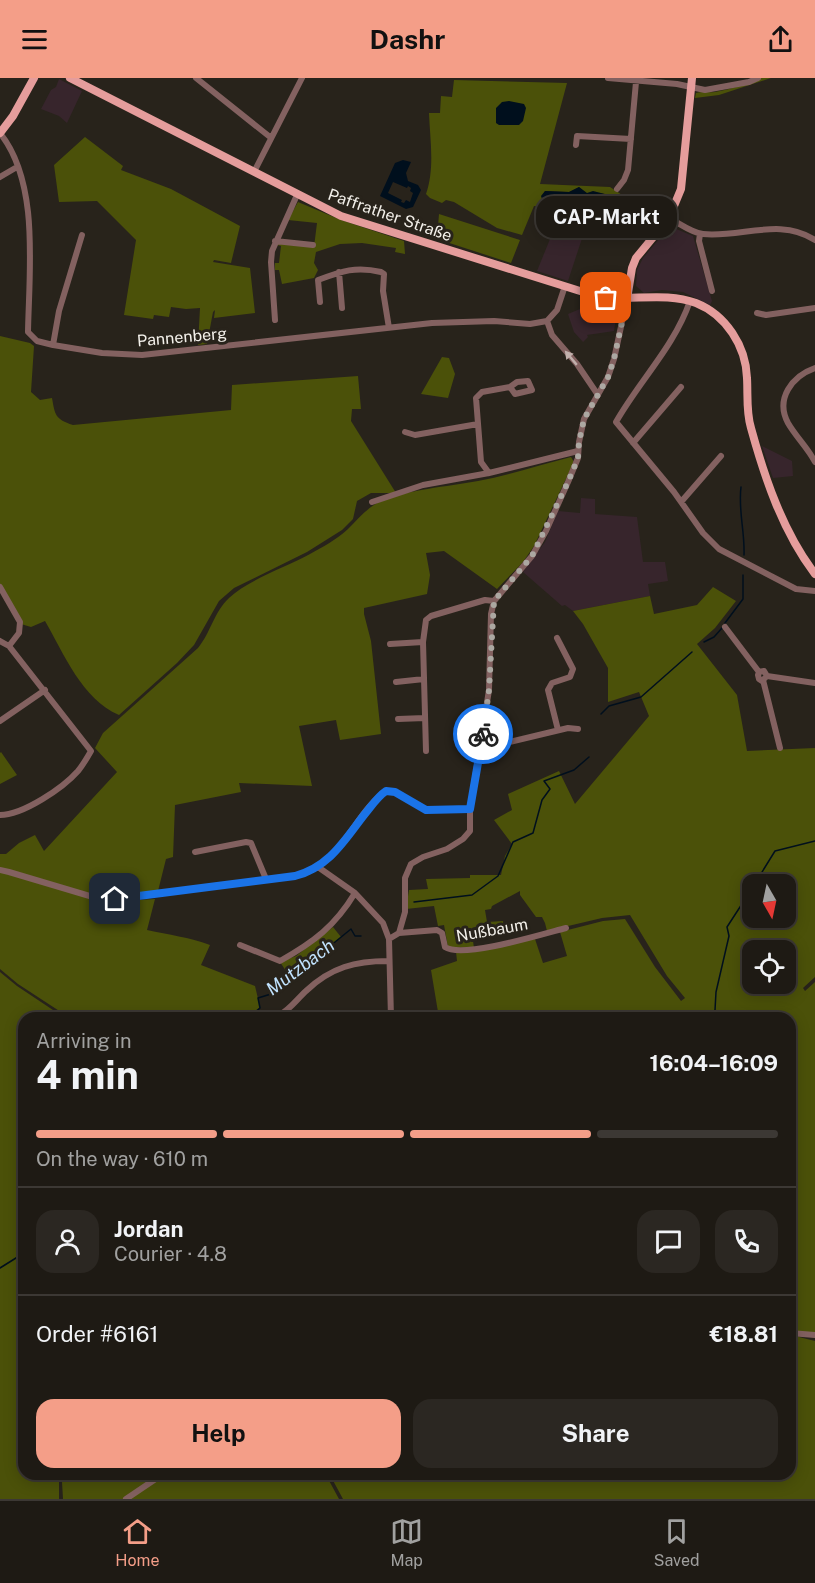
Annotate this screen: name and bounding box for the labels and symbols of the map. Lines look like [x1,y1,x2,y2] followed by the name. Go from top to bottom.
[325,185,455,245] street label: Paffrather Straße
[536,196,676,238] callout: CAP-Markt
[580,272,631,323] pin
[136,324,228,350] street label: Pannenberg
[565,350,578,366] one-way arrow
[453,704,513,764] courier
[89,873,140,924] pin
[742,874,796,928] north arrow
[455,914,529,946] street label: Nußbaum
[262,935,338,999] water label: Mutzbach

